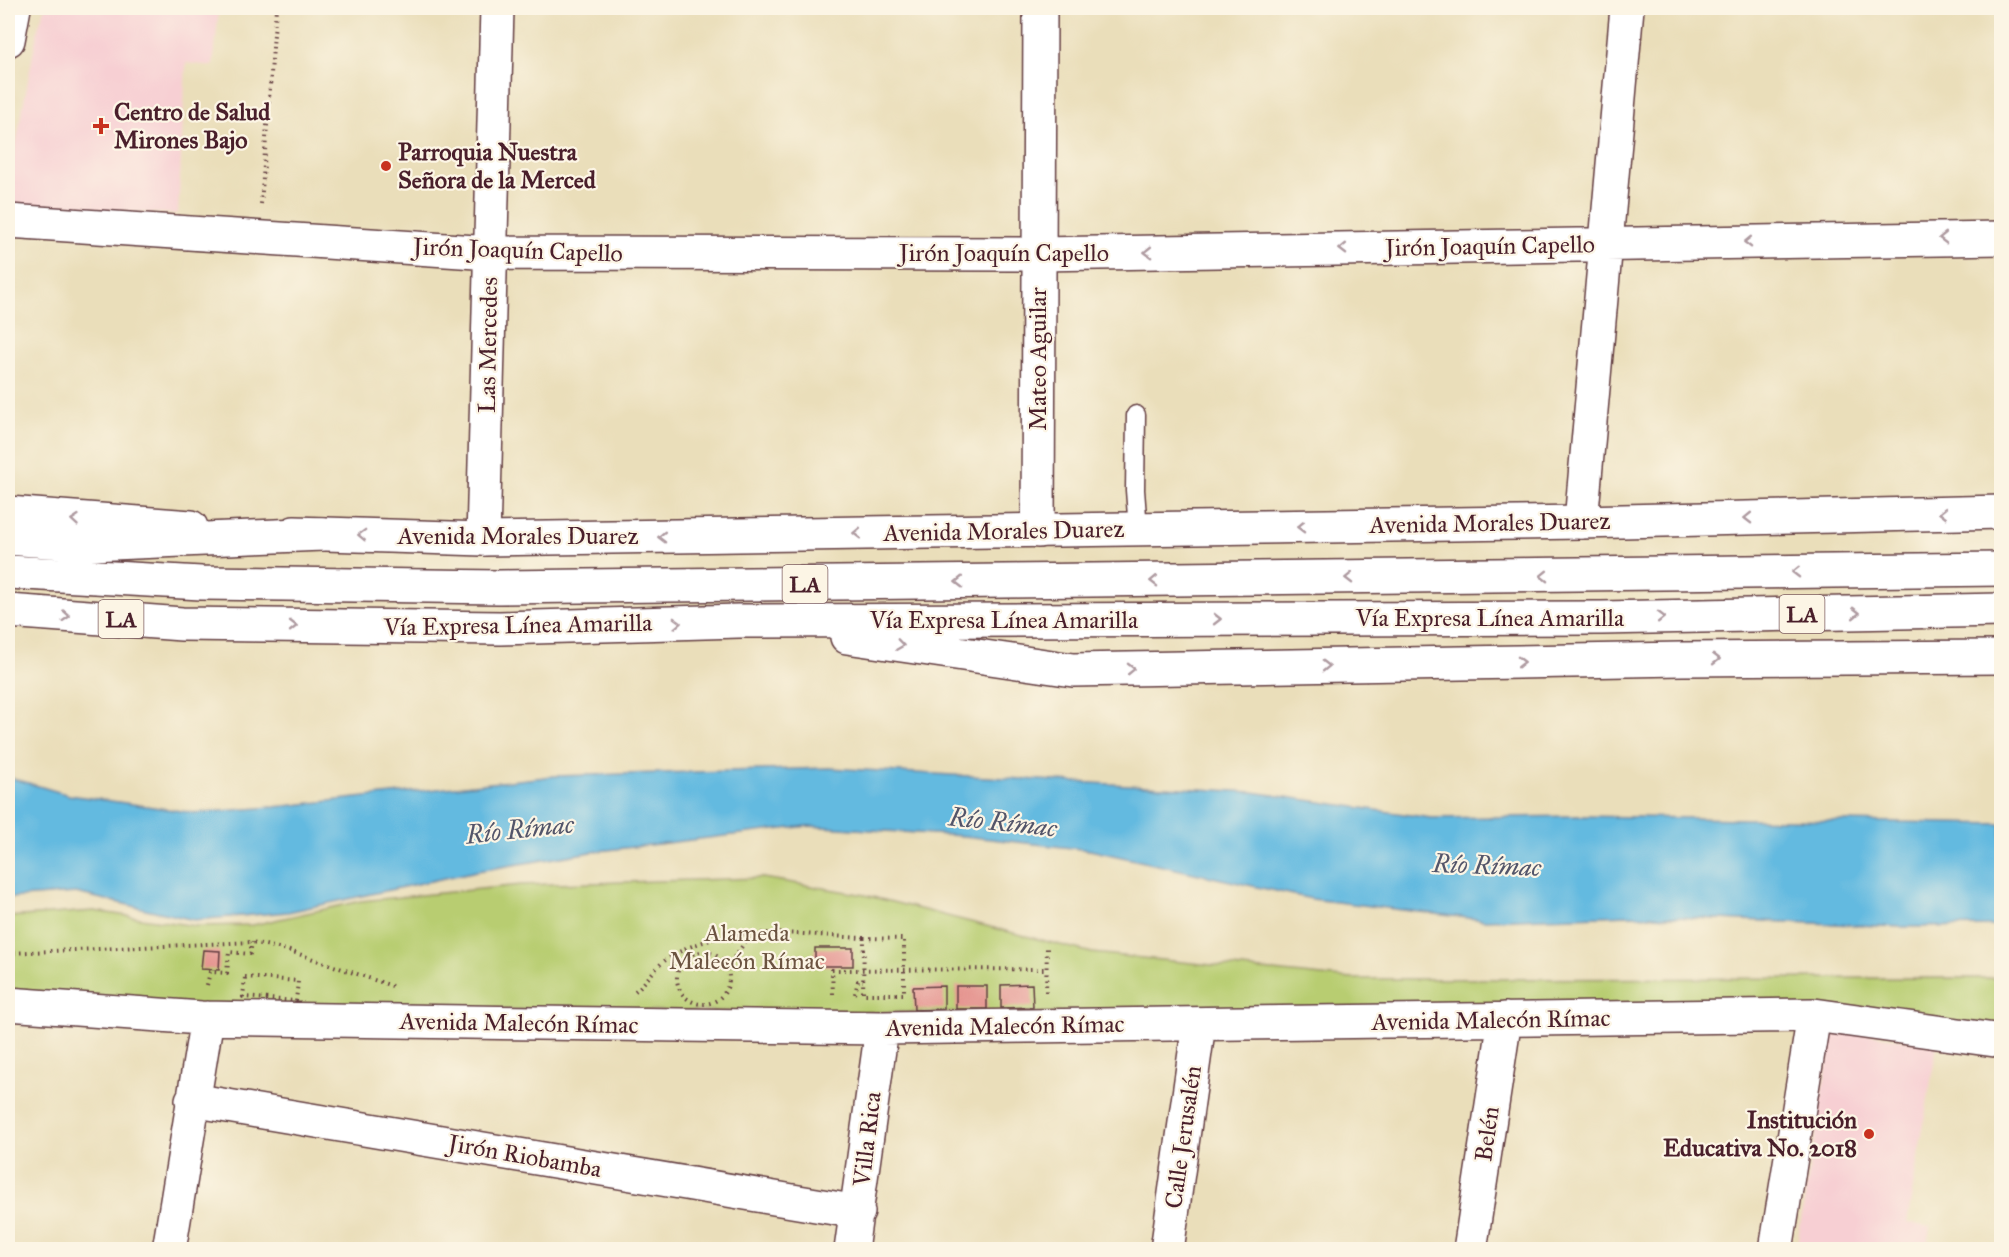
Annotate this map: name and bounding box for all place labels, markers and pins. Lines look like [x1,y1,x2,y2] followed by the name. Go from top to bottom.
[114,97,271,155] place label: Centro de Salud Mirones Bajo
[92,117,110,135] marker: Centro de Salud Mirones Bajo
[398,137,597,195] place label: Parroquia Nuestra Señora de la Merced
[379,159,393,173] marker: Parroquia Nuestra Señora de la Merced
[1663,1105,1857,1163] place label: Institución Educativa No. 2018
[1862,1127,1876,1141] marker: Institución Educativa No. 2018

